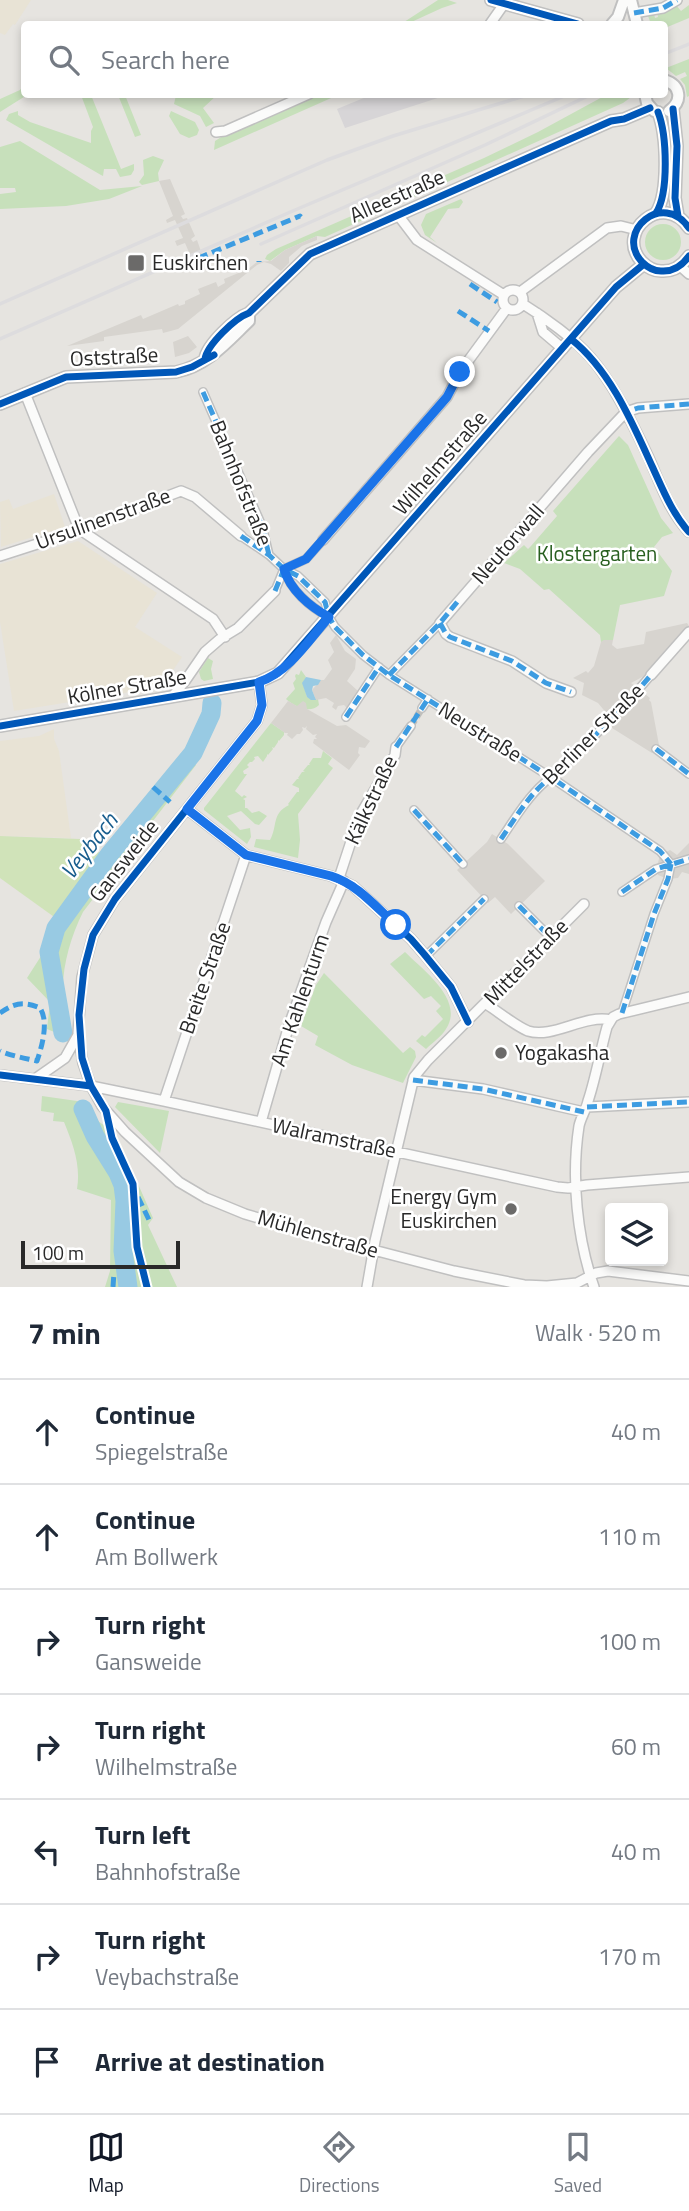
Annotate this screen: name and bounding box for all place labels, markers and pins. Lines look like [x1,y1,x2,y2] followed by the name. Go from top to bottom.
[152,246,248,278] place label: Euskirchen
[126,253,146,273] marker: Euskirchen
[515,1036,610,1068] place label: Yogakasha
[493,1045,509,1061] marker: Yogakasha
[390,1180,497,1236] place label: Energy Gym Euskirchen
[503,1201,519,1217] marker: Energy Gym Euskirchen

